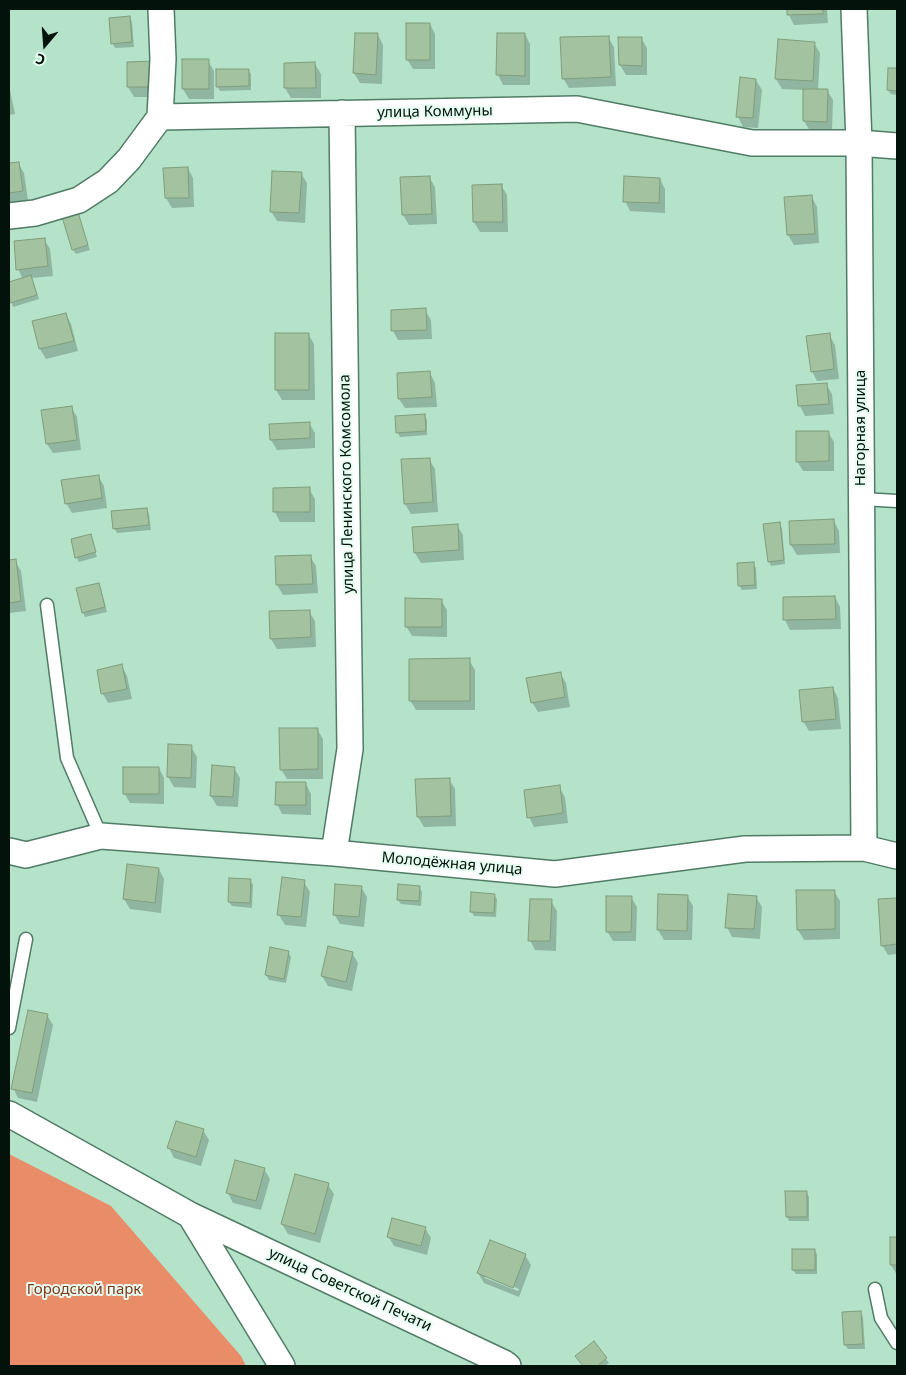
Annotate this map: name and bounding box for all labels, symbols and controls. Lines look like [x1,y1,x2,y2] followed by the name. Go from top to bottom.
[20,20,70,70] north arrow
[33,49,47,70] text: С
[377,102,493,122] street label: улица Коммуны
[852,370,870,486] street label: Нагорная улица
[336,374,358,594] street label: улица Ленинского Комсомола
[381,849,523,879] street label: Молодёжная улица
[266,1244,434,1336] street label: улица Советской Печати
[27,1281,141,1299] park label: Городской парк

